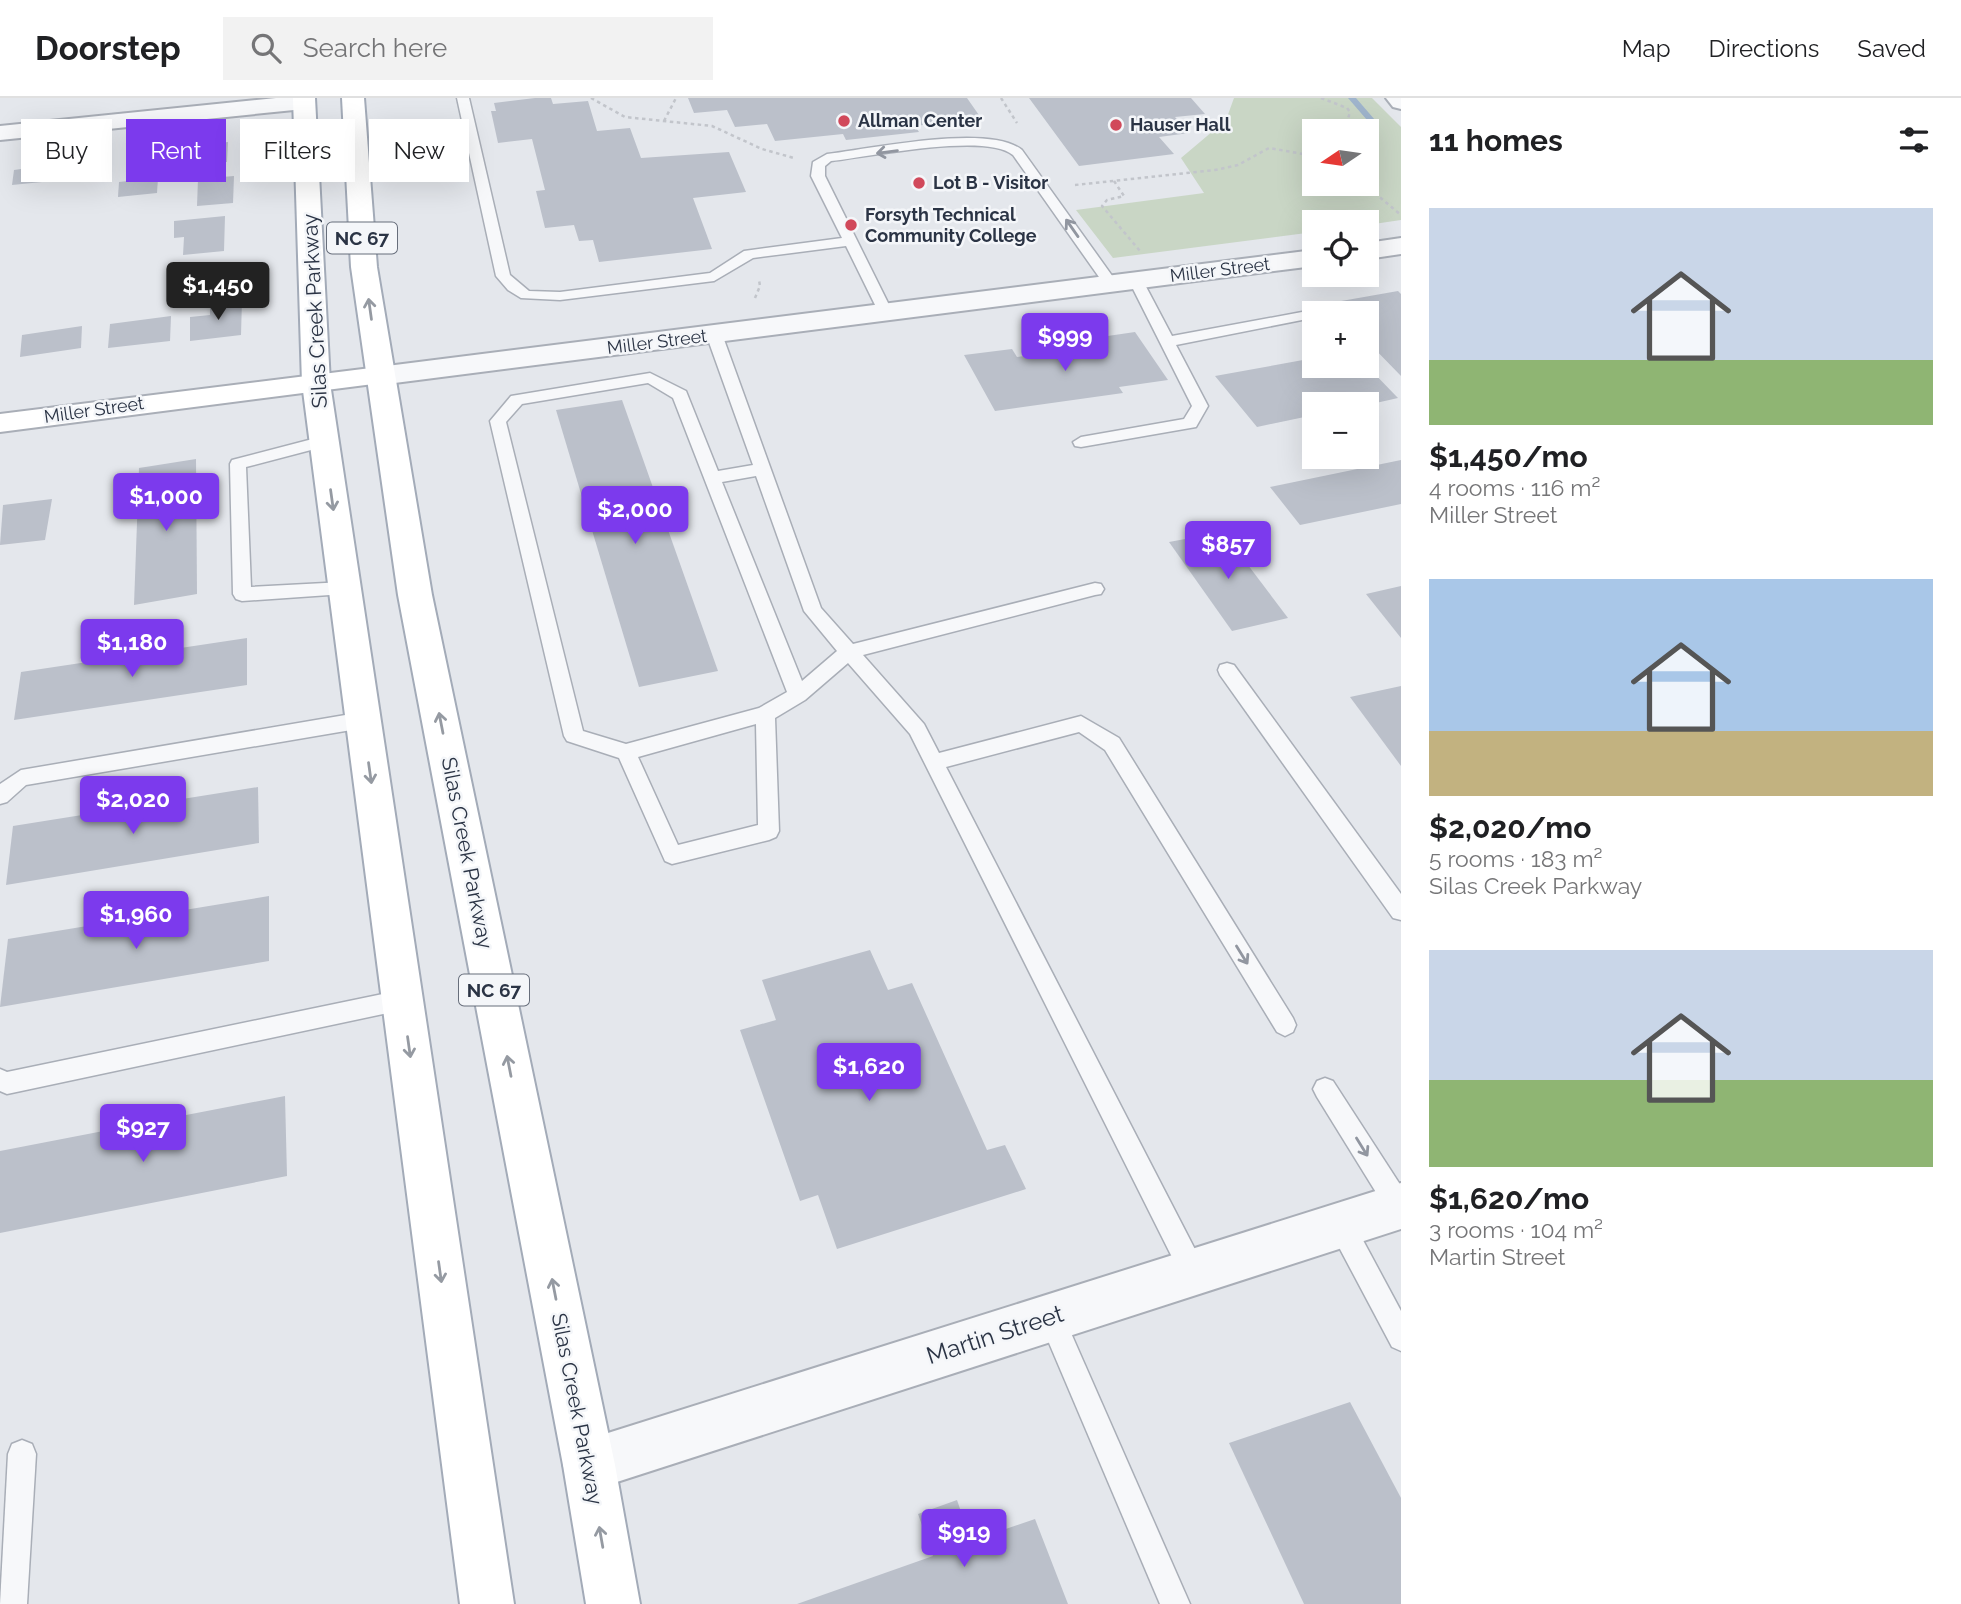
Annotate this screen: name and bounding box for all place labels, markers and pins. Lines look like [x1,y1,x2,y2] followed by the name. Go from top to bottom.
[858,110,982,131] place label: Allman Center
[836,113,852,129] marker: Allman Center
[1130,114,1231,135] place label: Hauser Hall
[1108,117,1124,133] marker: Hauser Hall
[933,172,1048,193] place label: Lot B - Visitor
[911,175,927,191] marker: Lot B - Visitor
[865,204,1037,246] place label: Forsyth Technical Community College
[843,217,859,233] marker: Forsyth Technical Community College
[161,262,275,322] pin: $1,450
[1024,314,1106,373] pin: $999
[109,474,223,533] pin: $1,000
[578,486,692,546] pin: $2,000
[1187,522,1269,581] pin: $857
[75,620,189,679] pin: $1,180
[76,776,190,836] pin: $2,020
[79,892,193,951] pin: $1,960
[812,1044,926,1103] pin: $1,620
[102,1104,184,1164] pin: $927
[923,1510,1005,1569] pin: $919

